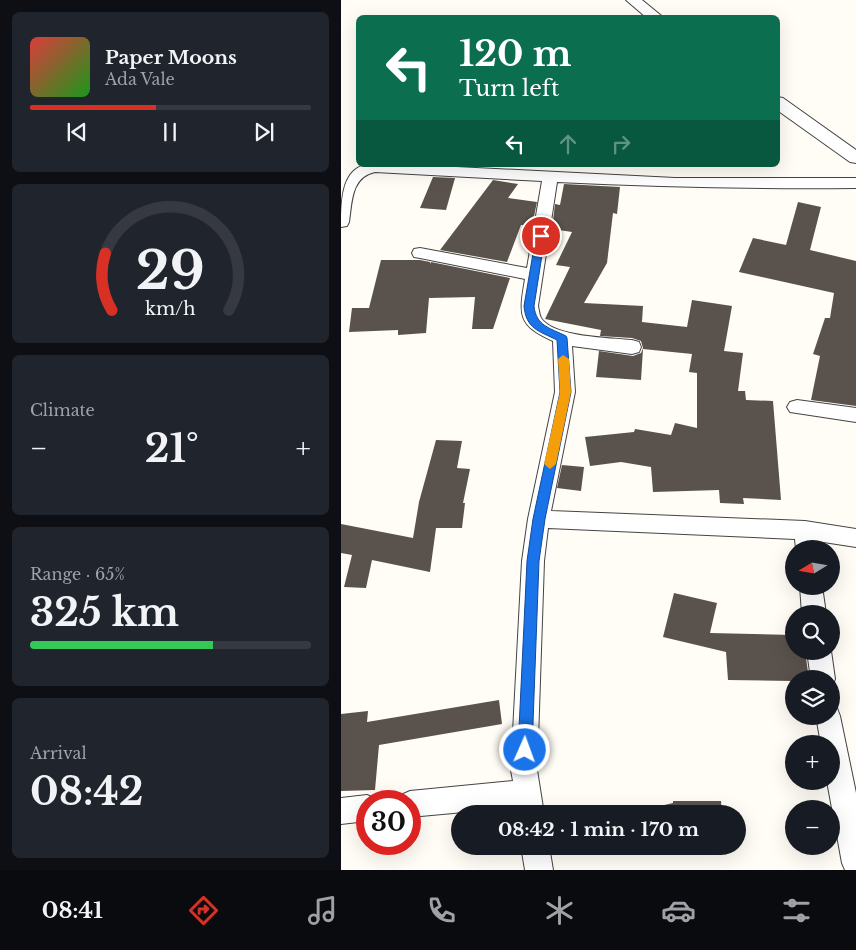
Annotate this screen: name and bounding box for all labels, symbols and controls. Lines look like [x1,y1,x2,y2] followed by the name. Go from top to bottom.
[459,32,572,75] text: 120 m
[376,35,441,100] icon: left
[105,46,237,69] text: Paper Moons
[105,69,175,89] text: Ada Vale
[459,75,559,102] text: Turn left
[63,118,91,146] icon: previous
[156,118,184,146] icon: pause
[250,118,278,146] icon: next
[501,130,529,158] icon: left
[554,130,582,158] icon: ahead
[607,130,635,158] icon: right
[520,215,562,257] pin
[527,222,555,250] icon: arrive
[136,239,205,303] text: 29
[145,298,196,320] text: km/h
[30,400,95,420] text: Climate
[145,425,199,472] text: 21°
[30,431,48,466] text: −
[296,431,311,466] text: +
[785,540,840,595] north arrow
[785,540,840,855] map controls
[30,564,125,584] text: Range · 65%
[30,589,179,636] text: 325 km
[785,605,840,660] button: search
[785,670,840,725] button: layers
[498,723,550,775] position arrow
[785,735,840,790] button: +
[30,743,87,763] text: Arrival
[30,768,144,815] text: 08:42
[356,790,421,855] speed limit sign: 30
[785,800,840,855] button: −
[498,818,699,841] text: 08:42 · 1 min · 170 m
[186,893,221,928] icon: directions
[305,893,340,928] icon: music
[424,893,459,928] icon: phone
[542,893,577,928] icon: climate
[661,893,696,928] icon: car
[779,893,814,928] icon: filters
[42,897,103,924] text: 08:41

